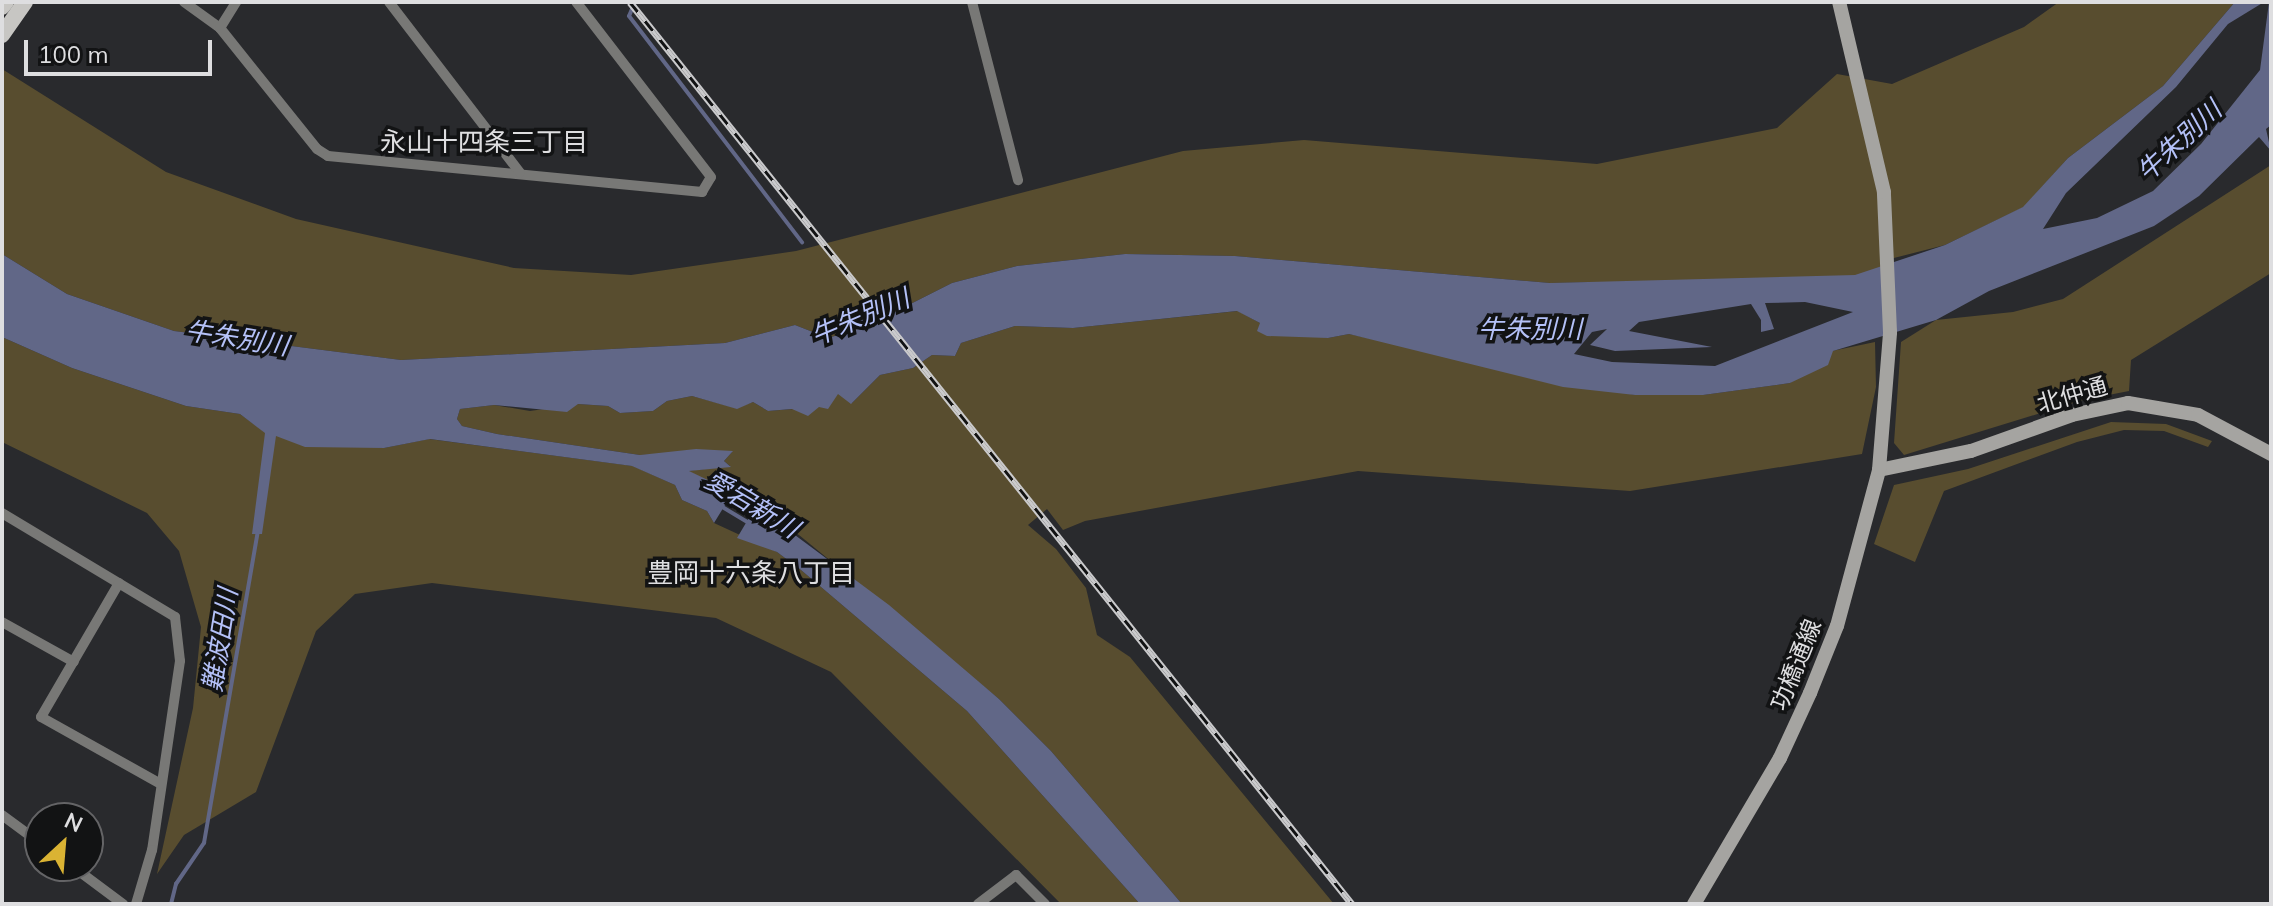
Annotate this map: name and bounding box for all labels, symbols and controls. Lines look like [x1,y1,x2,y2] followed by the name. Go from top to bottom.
[28,24,216,74] scale bar
[38,39,109,69] text: 100 m
[2130,94,2228,188] water label: 牛朱別川
[380,126,588,158] district label: 永山十四条三丁目
[806,282,914,352] water label: 牛朱別川
[1478,313,1582,345] water label: 牛朱別川
[183,314,291,362] water label: 牛朱別川
[2033,371,2111,419] street label: 北仲通
[699,464,805,544] water label: 愛宕新川
[647,557,855,589] district label: 豊岡十六条八丁目
[196,586,244,694] water label: 難波田川
[1765,615,1827,715] street label: 功橋通線
[24,802,104,882] north arrow
[60,806,87,838] text: N

